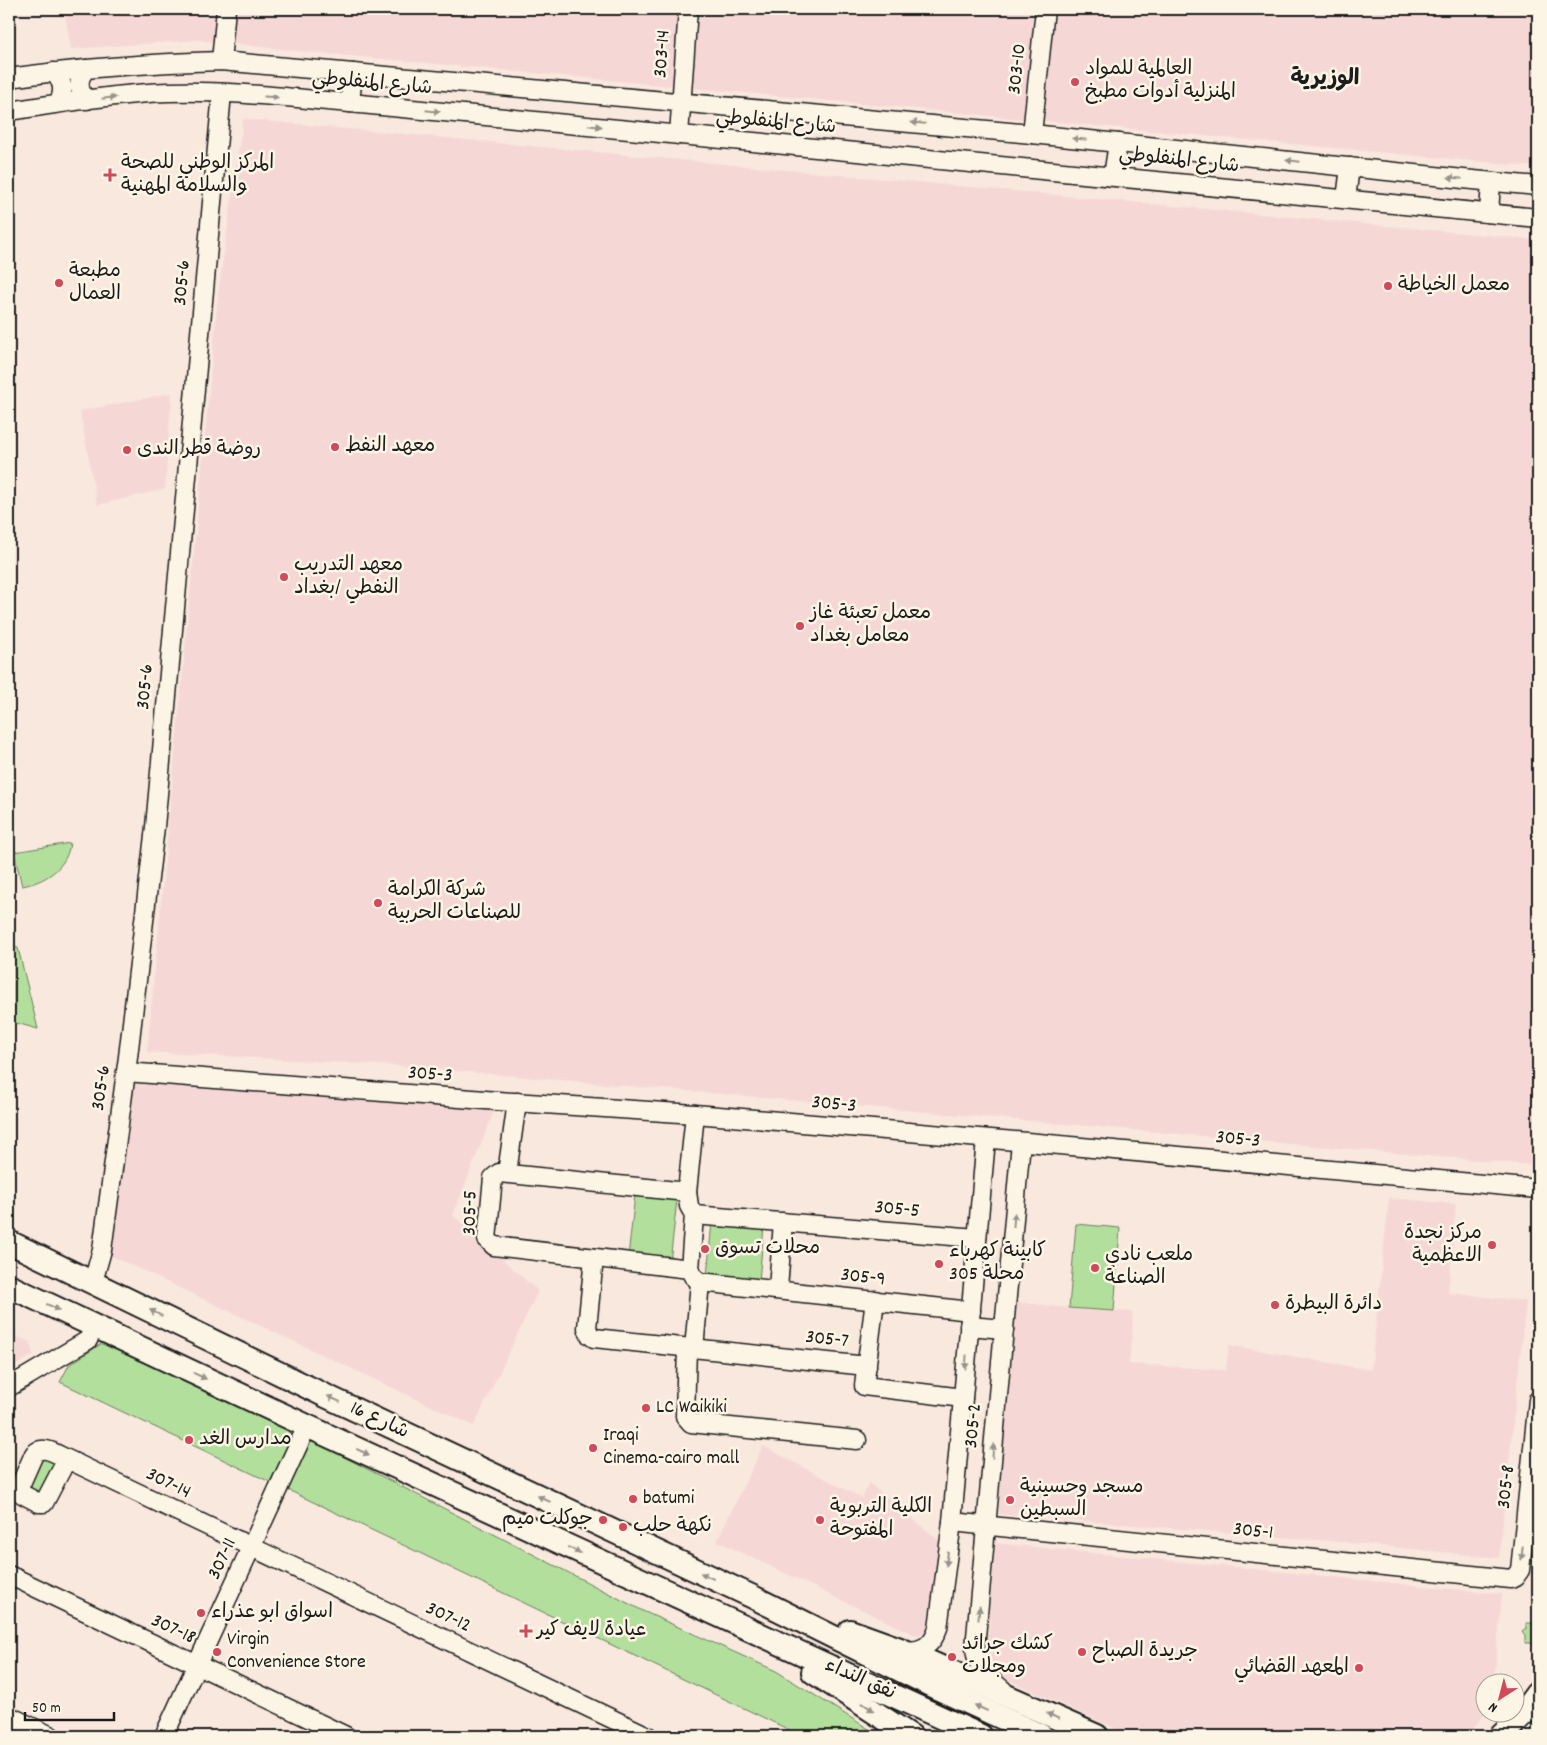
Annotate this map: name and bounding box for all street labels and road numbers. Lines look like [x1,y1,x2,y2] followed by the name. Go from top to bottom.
[647,29,679,79] street label: 303-14
[1001,42,1035,96] street label: 303-10
[311,65,433,104] street label: شارع المنفلوطي
[715,104,837,143] street label: شارع المنفلوطي
[1117,141,1240,182] street label: شارع المنفلوطي
[167,259,199,307] street label: 305-6
[130,663,162,711] street label: 305-6
[407,1059,453,1091] street label: 305-3
[85,1063,119,1113] street label: 305-6
[810,1089,858,1121] street label: 305-3
[1214,1124,1262,1156] street label: 305-3
[457,1190,485,1236] street label: 305-5
[873,1194,921,1226] street label: 305-5
[839,1262,887,1294] street label: 305-9
[804,1324,850,1356] street label: 305-7
[345,1395,413,1447] street label: شارع 16
[958,1403,990,1449] street label: 305-2
[141,1461,195,1507] street label: 307-14
[1491,1464,1523,1510] street label: 305-8
[1232,1516,1274,1548] street label: 305-1
[201,1534,245,1584] street label: 307-11
[421,1595,475,1641] street label: 307-12
[146,1607,200,1653] street label: 307-18
[820,1652,900,1708] street label: نفق النداء

